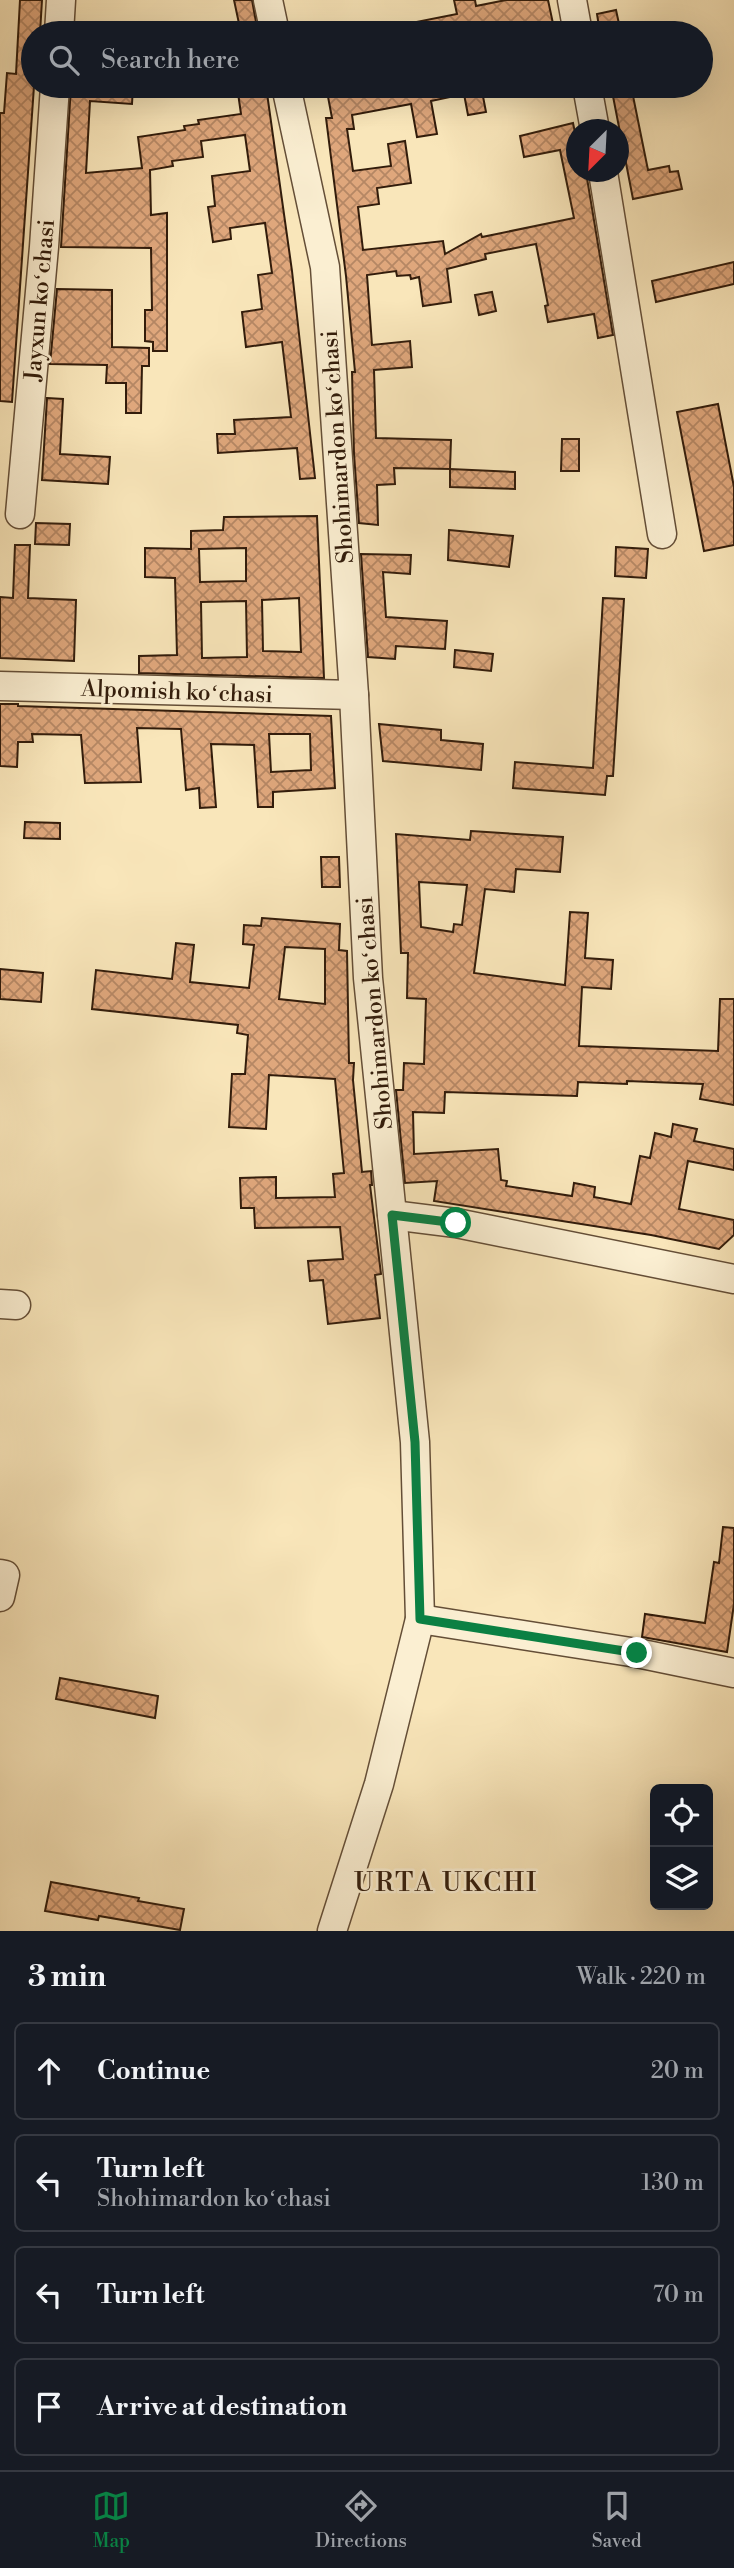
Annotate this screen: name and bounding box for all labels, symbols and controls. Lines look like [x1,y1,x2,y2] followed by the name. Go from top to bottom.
[21,21,713,98] search box
[45,41,83,79] icon: search
[101,44,240,76] text: Search here
[566,119,629,182] north arrow
[19,218,61,383] street label: Jayxun koʻchasi
[316,329,360,565] street label: Shohimardon koʻchasi
[80,675,273,709] street label: Alpomish koʻchasi
[351,895,399,1131] street label: Shohimardon koʻchasi
[440,1207,471,1238] route start
[621,1637,652,1668] route end
[650,1784,713,1910] map controls
[650,1784,713,1847] button: locate
[650,1847,713,1910] button: layers
[354,1867,538,1899] district label: URTA UKCHI
[28,1958,106,1996] text: 3 min
[577,1963,706,1991] text: Walk · 220 m
[30,2052,68,2090] icon: ahead
[97,2055,210,2087] text: Continue
[651,2057,704,2085] text: 20 m
[97,2153,205,2185] text: Turn left
[30,2164,68,2202] icon: left
[641,2169,704,2197] text: 130 m
[97,2185,331,2213] text: Shohimardon koʻchasi
[30,2276,68,2314] icon: left
[97,2279,205,2311] text: Turn left
[653,2281,704,2309] text: 70 m
[30,2388,68,2426] icon: arrive
[97,2391,347,2423] text: Arrive at destination
[92,2487,130,2553] tab: Map
[315,2487,407,2553] tab: Directions
[592,2487,642,2553] tab: Saved

